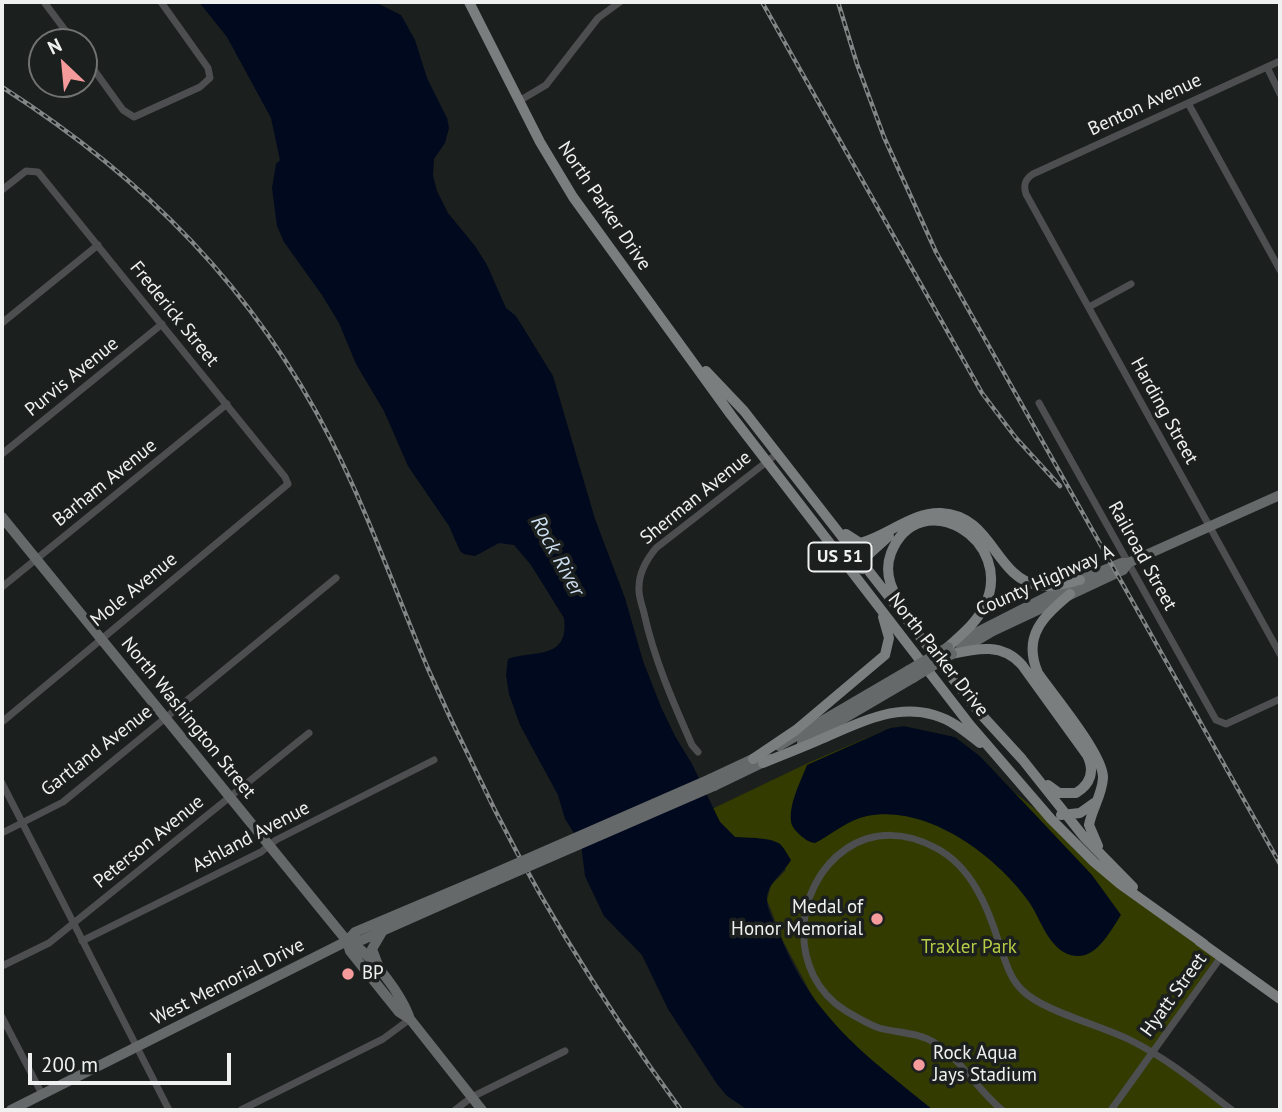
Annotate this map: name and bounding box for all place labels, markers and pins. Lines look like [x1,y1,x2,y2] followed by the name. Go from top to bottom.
[731,897,863,941] place label: Medal of Honor Memorial
[869,911,885,927] marker: Medal of Honor Memorial
[362,963,384,985] place label: BP
[340,966,356,982] marker: BP
[933,1043,1037,1087] place label: Rock Aqua Jays Stadium
[911,1057,927,1073] marker: Rock Aqua Jays Stadium

